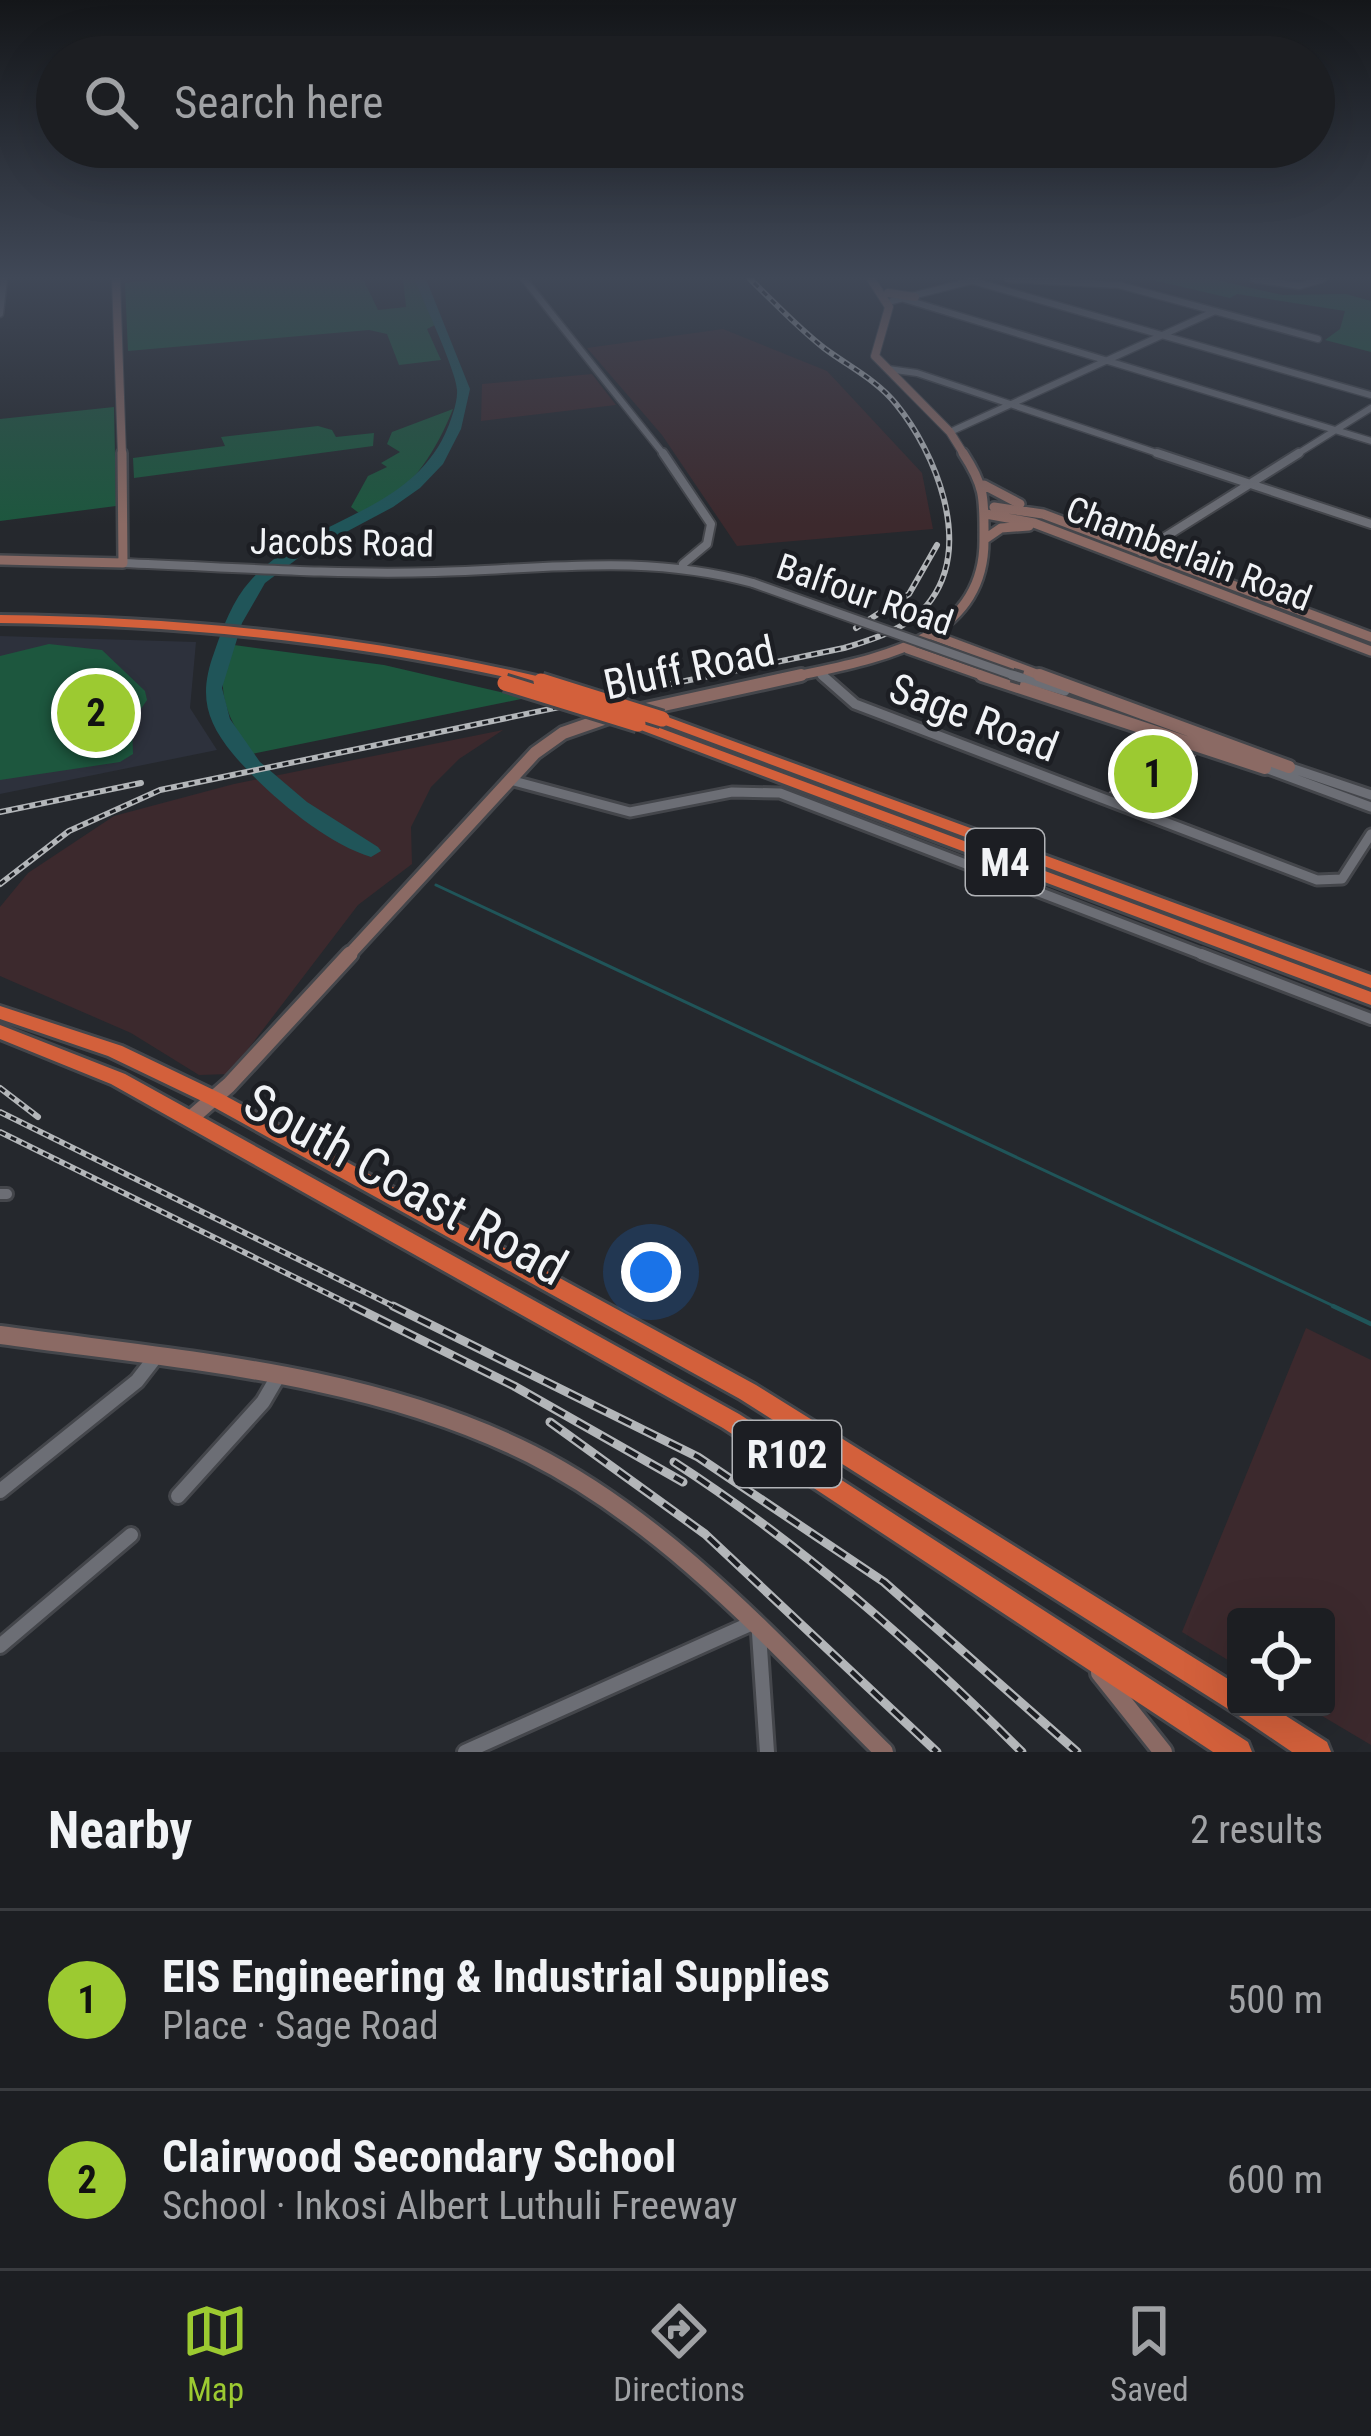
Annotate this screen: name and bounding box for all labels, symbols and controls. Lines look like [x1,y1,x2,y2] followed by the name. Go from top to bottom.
[36,36,1335,168] search box
[78,69,144,135] icon: search
[174,76,383,129] text: Search here
[1060,488,1317,620] street label: Chamberlain Road
[250,520,434,566] street label: Jacobs Road
[771,545,958,645] street label: Balfour Road
[599,625,779,709] street label: Bluff Road
[883,663,1065,772] street label: Sage Road
[57,668,135,758] pin: 2
[1114,729,1192,819] pin: 1
[966,829,1044,895] road number: M4
[234,1071,577,1297] street label: South Coast Road
[621,1242,681,1302] your location
[733,1421,841,1487] road number: R102
[1227,1608,1335,1716] map controls
[1227,1608,1335,1716] button: locate
[48,1801,192,1860] text: Nearby
[1190,1807,1323,1853] text: 2 results
[162,1950,830,2003] text: EIS Engineering & Industrial Supplies
[77,1977,97,2023] text: 1
[1227,1977,1323,2023] text: 500 m
[162,2003,439,2049] text: Place · Sage Road
[162,2130,676,2183] text: Clairwood Secondary School
[77,2157,97,2203] text: 2
[1227,2157,1323,2203] text: 600 m
[162,2183,737,2229] text: School · Inkosi Albert Luthuli Freeway
[182,2298,248,2409] tab: Map
[613,2298,745,2409] tab: Directions
[1110,2298,1189,2409] tab: Saved

